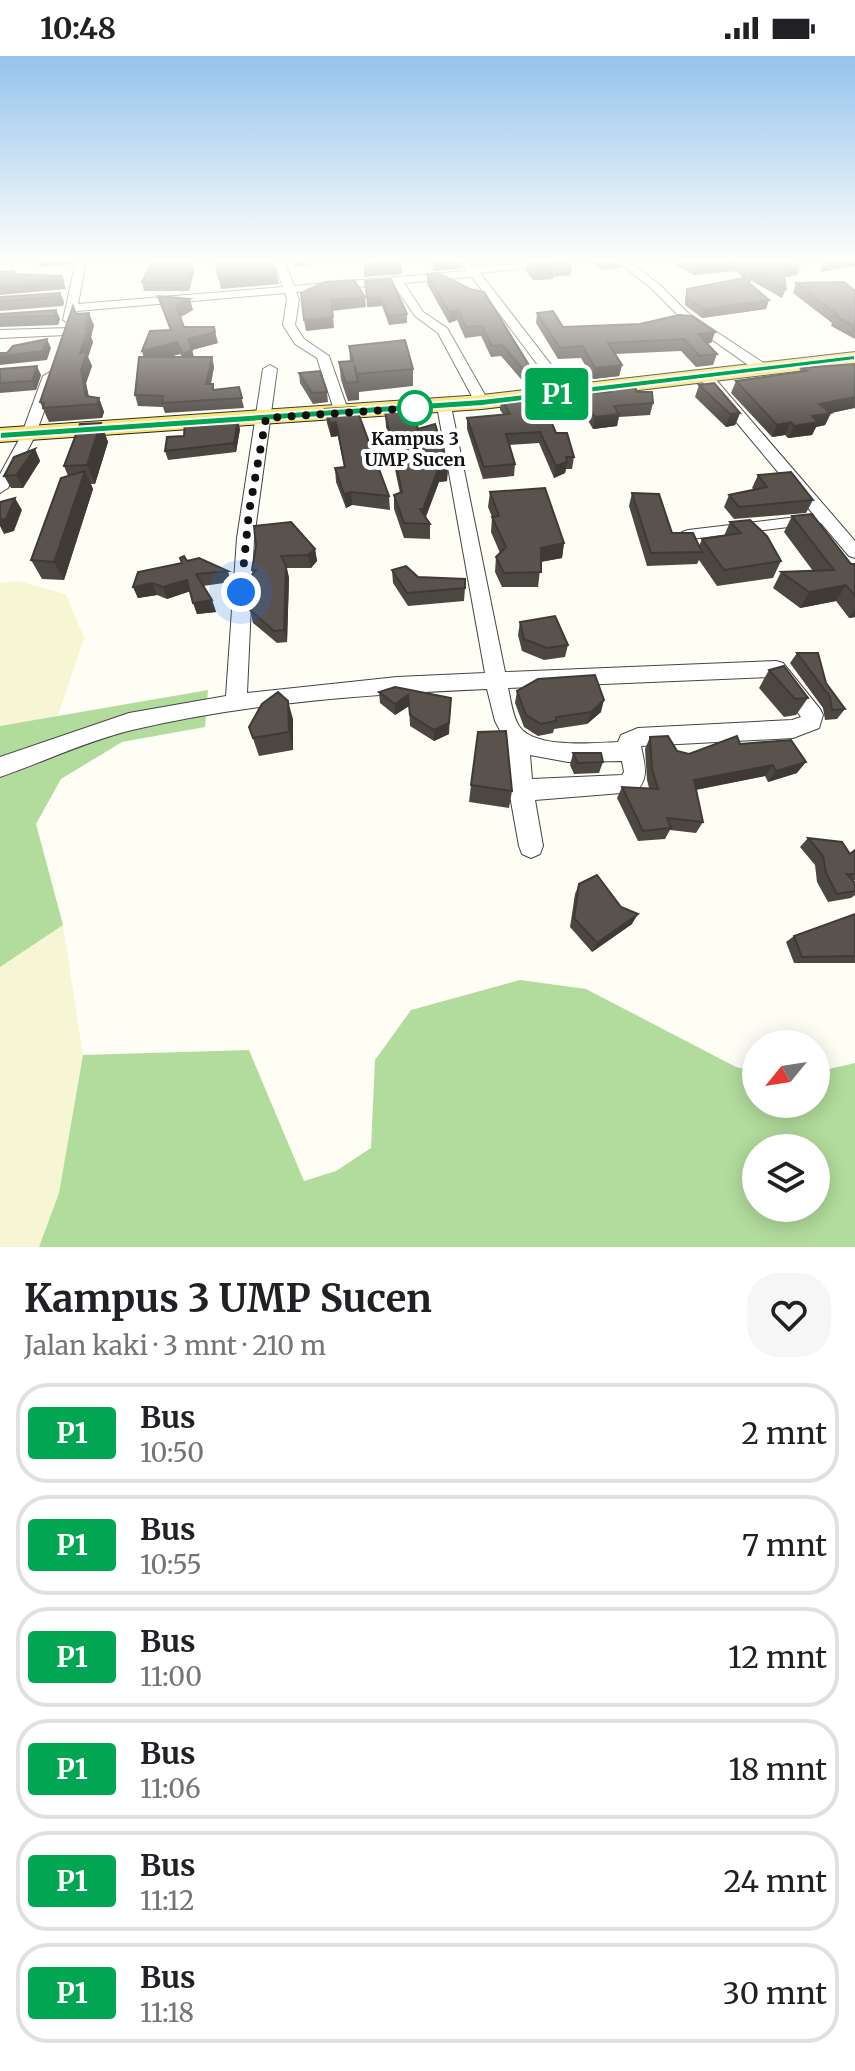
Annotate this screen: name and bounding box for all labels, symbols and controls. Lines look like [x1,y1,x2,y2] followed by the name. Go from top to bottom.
[40,9,116,47] text: 10:48
[521,368,593,420] line badge: P1
[541,376,573,412] text: P1
[398,391,432,425] marker: Kampus 3 UMP Sucen
[365,427,465,471] place label: Kampus 3 UMP Sucen
[221,572,261,612] your location
[742,1030,830,1118] north arrow
[742,1030,830,1222] map controls
[742,1134,830,1222] button: layers
[747,1273,831,1357] button: heart
[24,1275,432,1322] text: Kampus 3 UMP Sucen
[24,1329,326,1362] text: Jalan kaki · 3 mnt · 210 m
[140,1398,196,1436] text: Bus
[741,1414,827,1452] text: 2 mnt
[56,1415,88,1451] text: P1
[140,1436,204,1469] text: 10:50
[140,1510,196,1548] text: Bus
[742,1526,827,1564] text: 7 mnt
[56,1527,88,1563] text: P1
[140,1548,202,1581] text: 10:55
[140,1622,196,1660] text: Bus
[728,1638,827,1676] text: 12 mnt
[56,1639,88,1675] text: P1
[140,1660,202,1693] text: 11:00
[140,1734,196,1772] text: Bus
[728,1750,827,1788] text: 18 mnt
[56,1751,88,1787] text: P1
[140,1772,201,1805] text: 11:06
[140,1846,196,1884] text: Bus
[724,1862,827,1900] text: 24 mnt
[56,1863,88,1899] text: P1
[140,1884,194,1917] text: 11:12
[140,1958,196,1996] text: Bus
[723,1974,827,2012] text: 30 mnt
[56,1975,88,2011] text: P1
[140,1996,194,2029] text: 11:18

